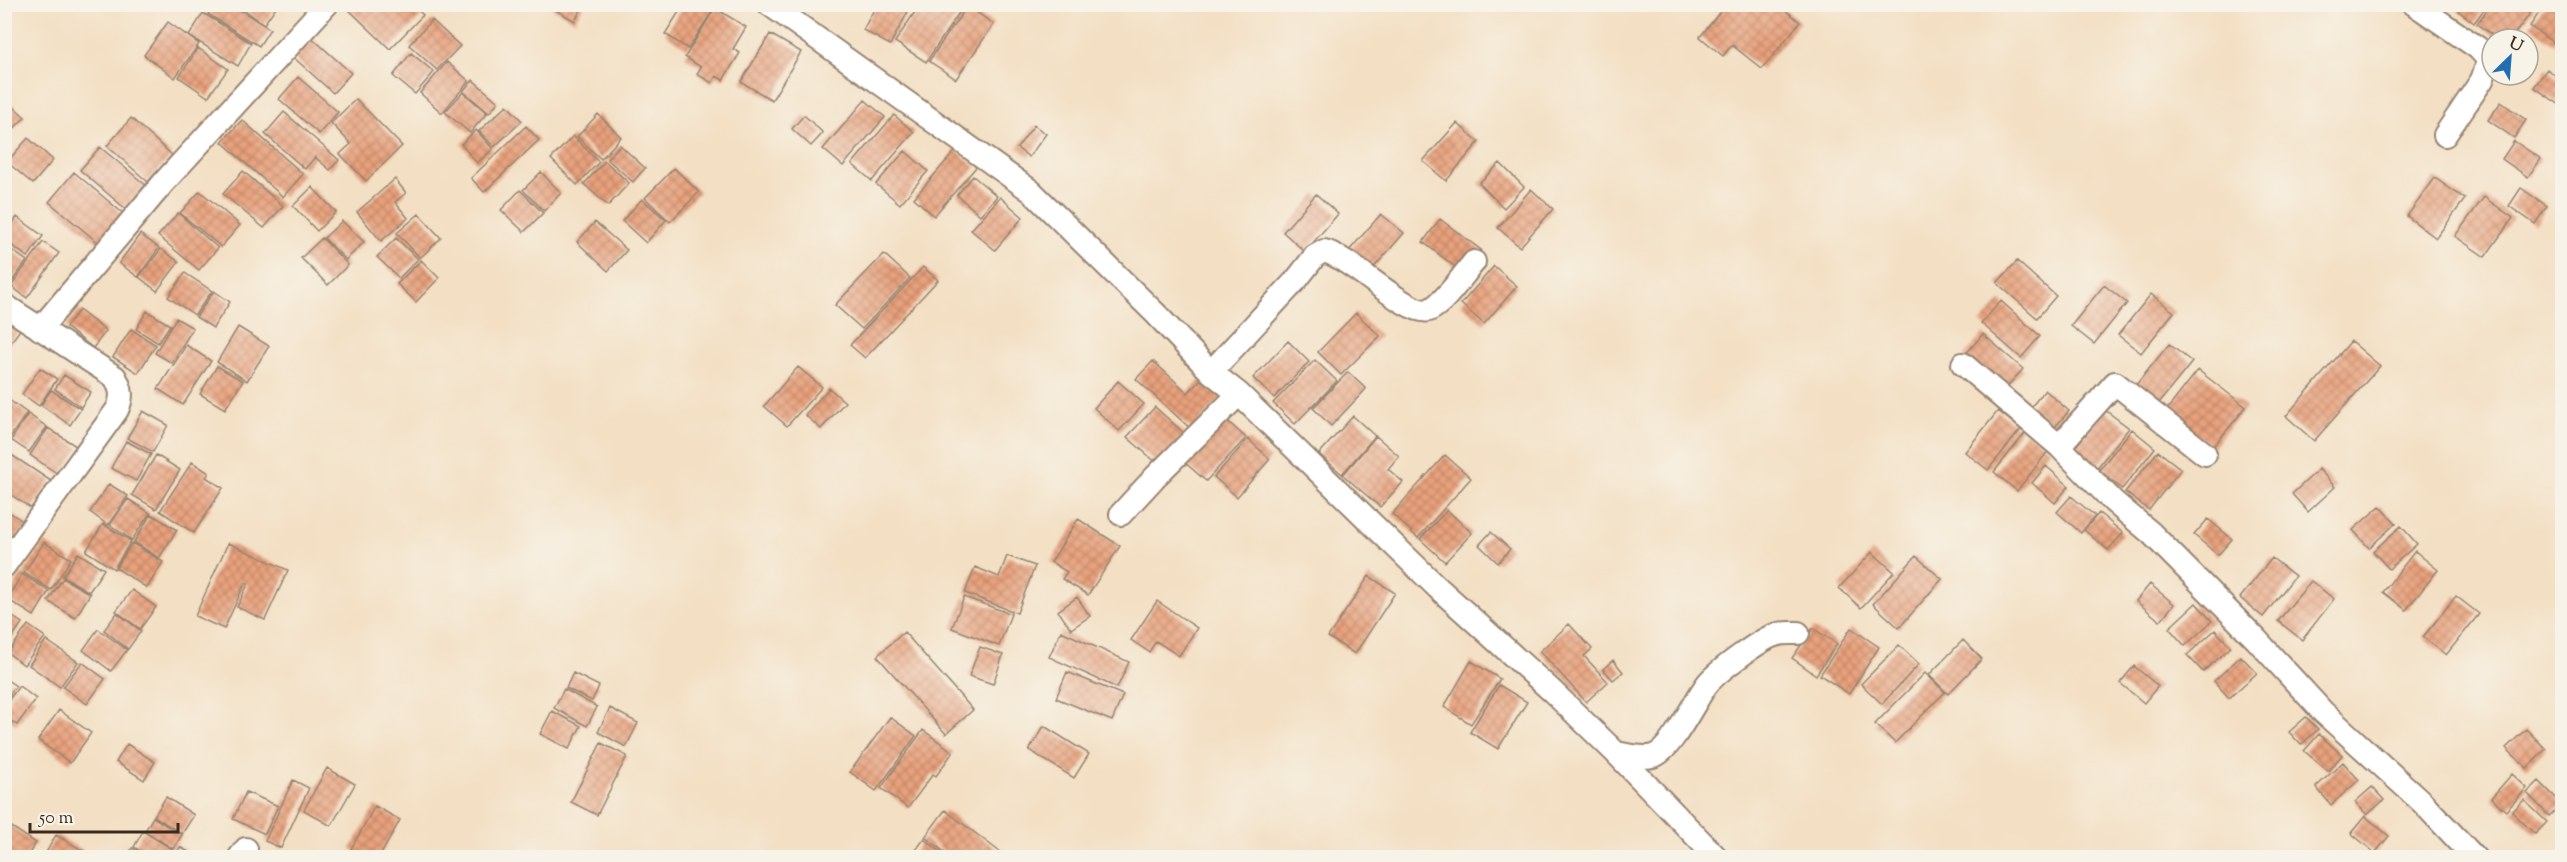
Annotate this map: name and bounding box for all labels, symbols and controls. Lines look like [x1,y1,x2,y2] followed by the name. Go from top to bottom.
[2480,27,2540,87] north arrow
[2505,32,2527,59] text: U
[30,796,178,834] scale bar
[38,806,74,832] text: 50 m

